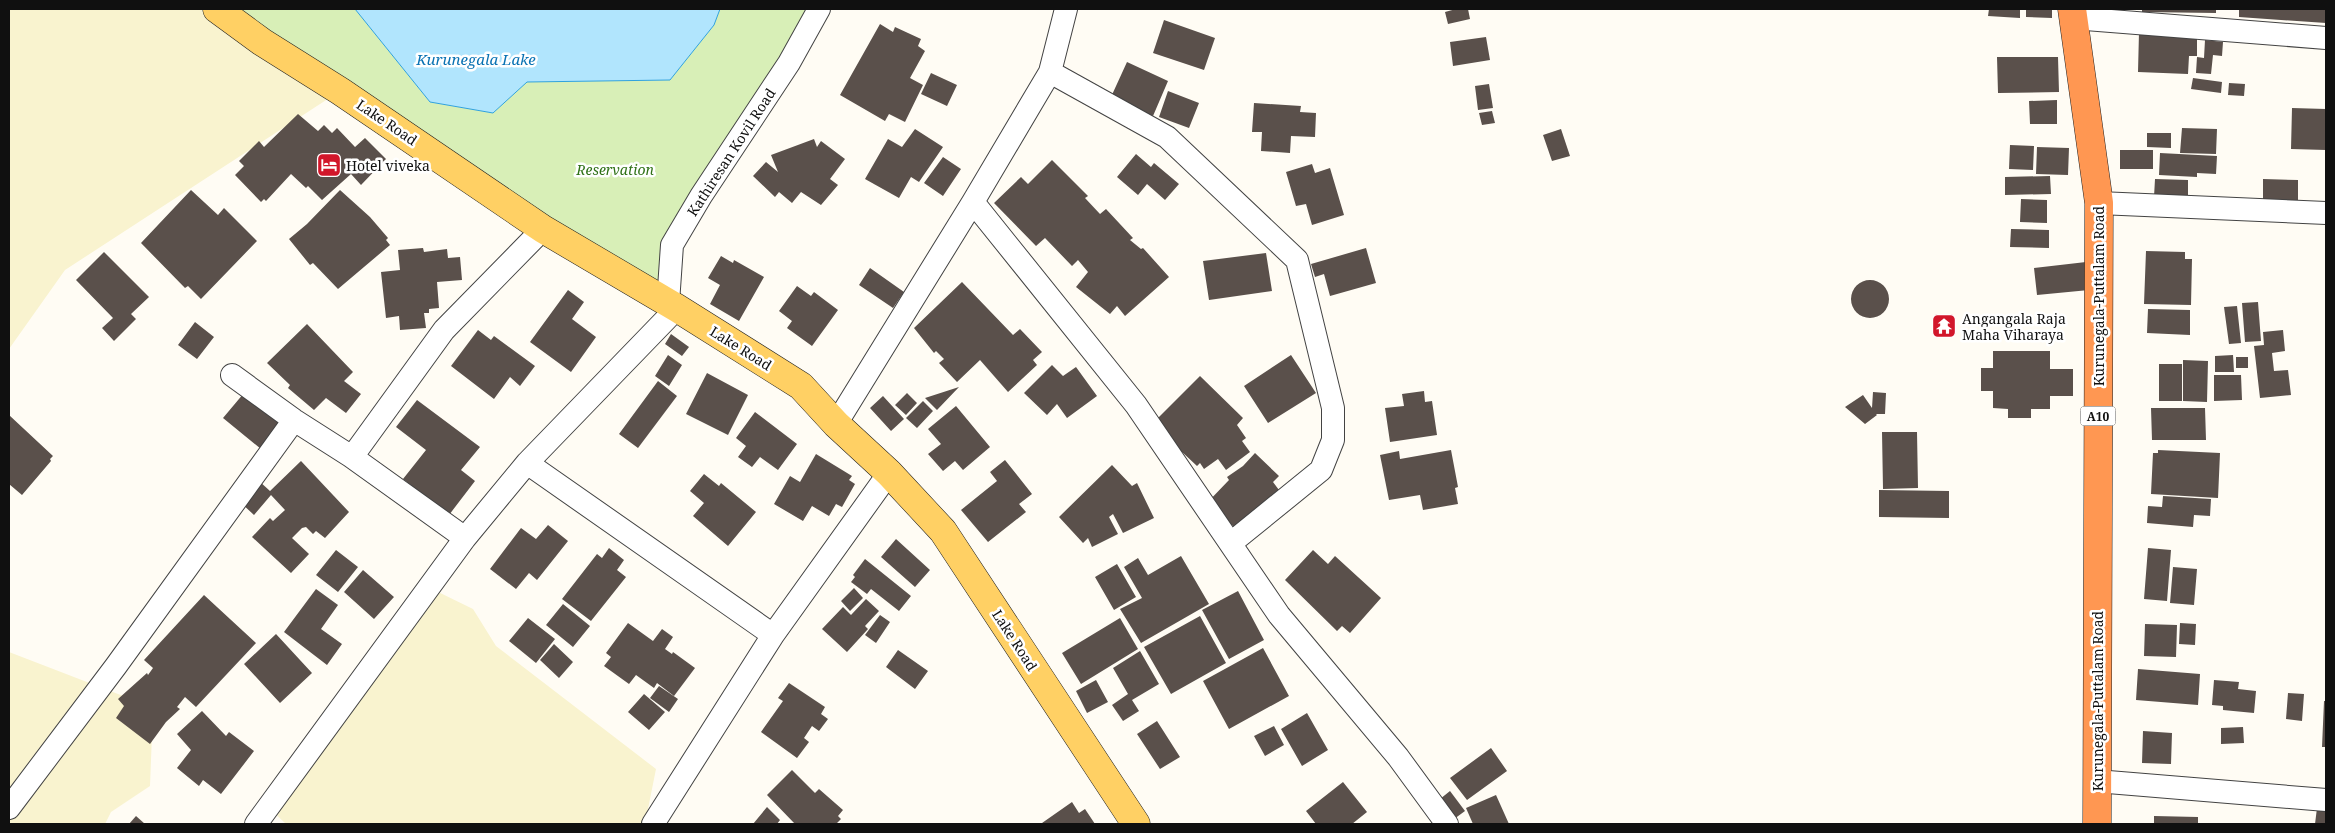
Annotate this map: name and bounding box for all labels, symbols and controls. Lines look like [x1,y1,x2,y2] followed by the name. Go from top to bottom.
[415,49,536,69] water label: Kurunegala Lake
[682,84,780,220] street label: Kathiresan Kovil Road
[353,95,421,149] street label: Lake Road
[316,152,342,178] hotel icon: Hotel viveka
[346,156,430,175] place label: Hotel viveka
[575,160,654,179] park label: Reservation
[2089,205,2108,386] street label: Kurunegala-Puttalam Road
[1962,309,2066,344] place label: Angangala Raja Maha Viharaya
[1931,313,1957,339] temple icon: Angangala Raja Maha Viharaya
[707,322,776,375] street label: Lake Road
[2080,406,2116,426] road number: A10
[988,606,1042,675] street label: Lake Road
[2088,610,2107,791] street label: Kurunegala-Puttalam Road

